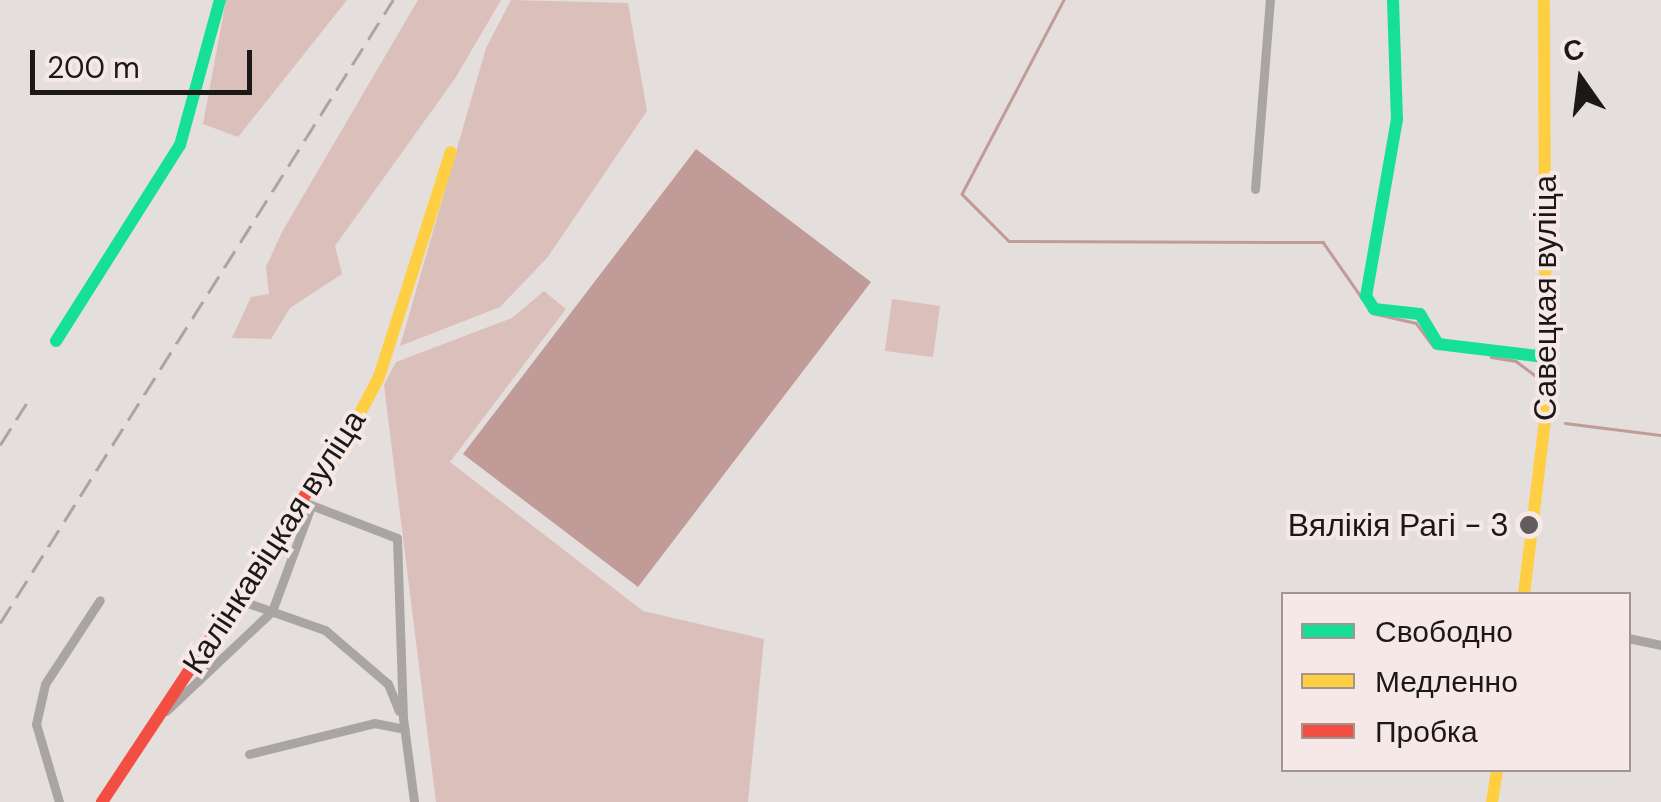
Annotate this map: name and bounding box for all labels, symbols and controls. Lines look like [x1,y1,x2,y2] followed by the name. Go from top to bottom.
[35,30,258,92] scale bar
[1531,30,1631,130] north arrow
[1559,30,1588,71] text: С
[47,48,140,87] text: 200 m
[1526,175,1564,421] street label: Савецкая вуліца
[174,403,374,681] street label: Калінкавіцкая вуліца
[1288,506,1509,544] place label: Вялікія Рагі - 3
[1518,514,1540,536] marker: Вялікія Рагі - 3
[1281,592,1631,772] legend
[1375,612,1513,651] text: Свободно
[1375,662,1518,701] text: Медленно
[1375,712,1478,751] text: Пробка

